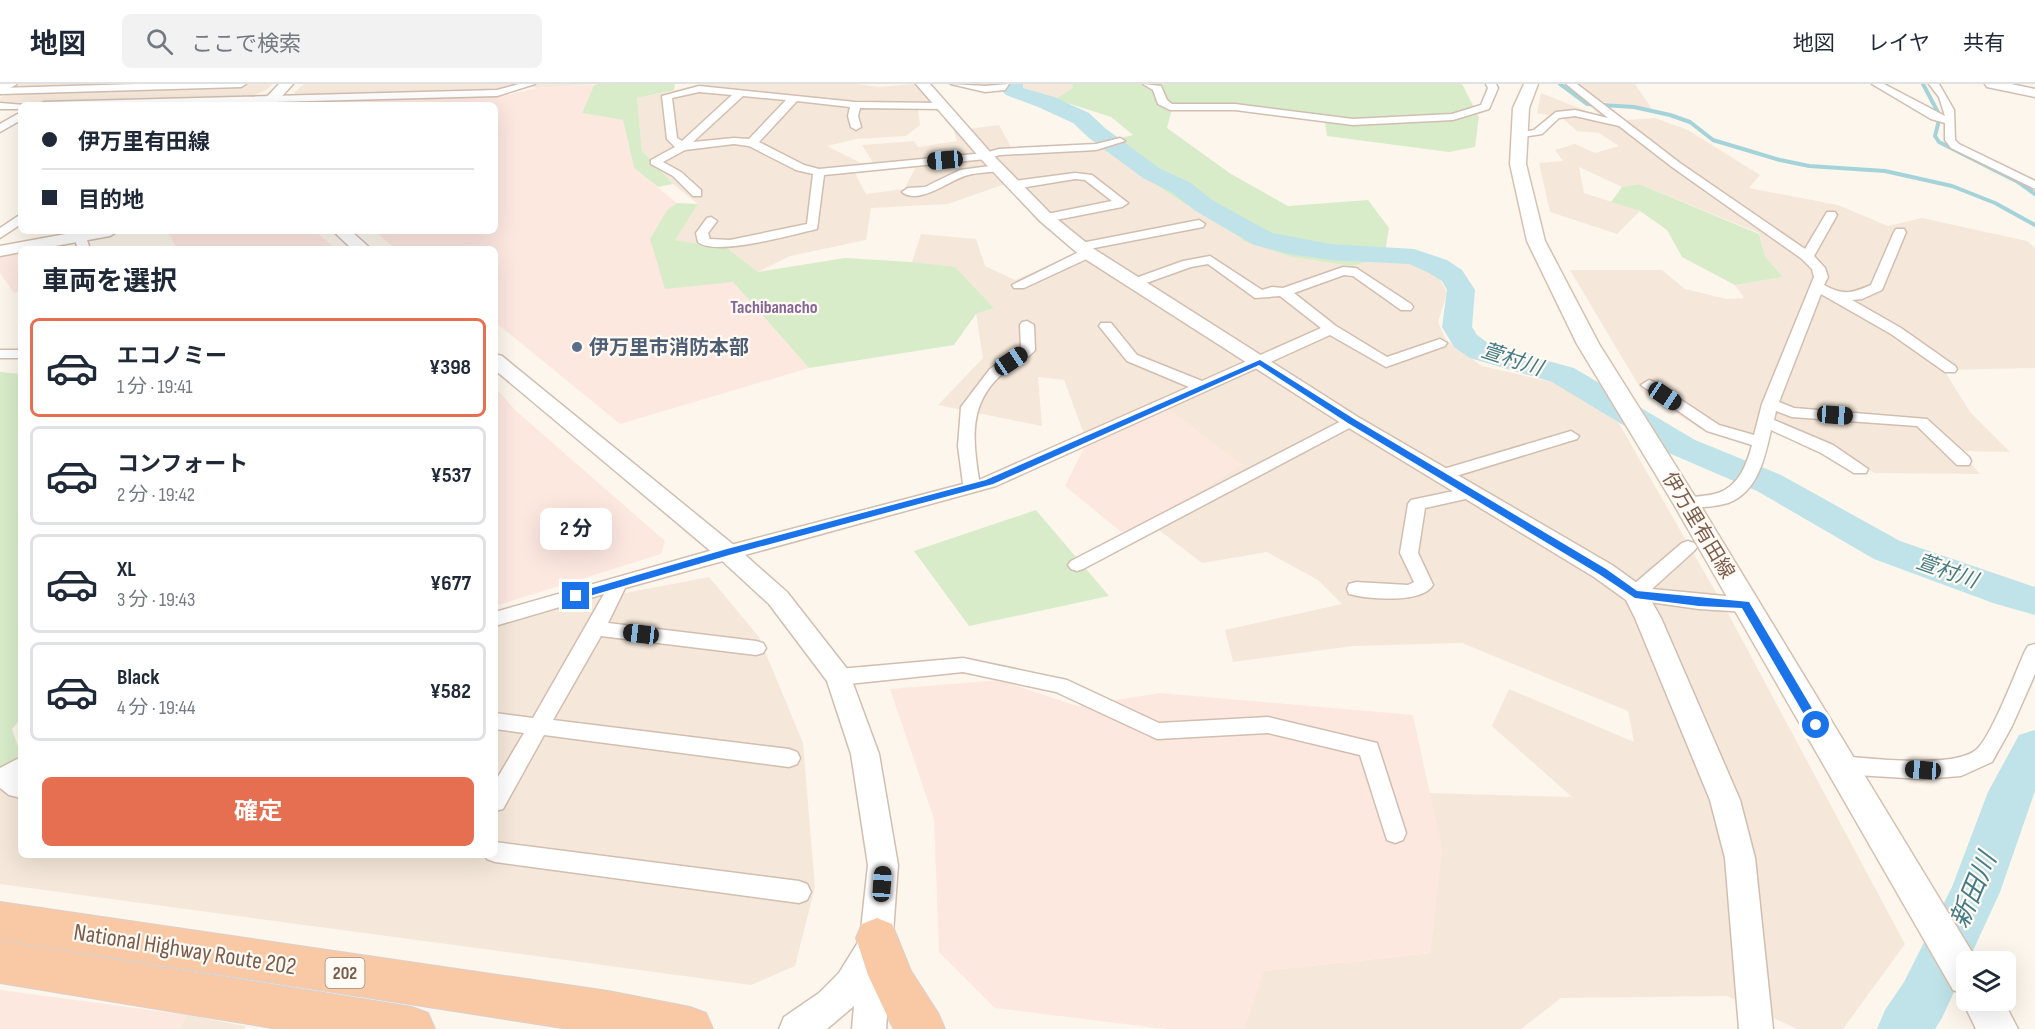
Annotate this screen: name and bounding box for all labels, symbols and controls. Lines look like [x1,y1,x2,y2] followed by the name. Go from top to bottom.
[122,14,542,68] search box
[143,25,176,58] icon: search
[30,28,86,61] text: 地図
[191,31,301,58] text: ここで検索
[1793,31,1835,56] text: 地図
[1868,31,1930,56] text: レイヤ
[1963,31,2005,56] text: 共有
[78,129,210,156] text: 伊万里有田線
[926,149,964,171] car
[78,187,144,214] text: 目的地
[42,266,177,298] text: 車両を選択
[730,297,818,318] district label: Tachibanacho
[589,336,749,360] place label: 伊万里市消防本部
[1478,338,1548,382] water label: 萱村川
[570,340,584,354] marker: 伊万里市消防本部
[45,341,99,395] icon: car
[117,343,227,370] text: エコノミー
[991,343,1031,379] car
[429,354,471,381] text: ¥398
[117,375,193,399] text: 1 分 · 19:41
[1645,378,1685,414] car
[1816,405,1854,425] car
[45,449,99,503] icon: car
[117,451,248,478] text: コンフォート
[431,462,471,489] text: ¥537
[1657,468,1739,583] street label: 伊万里有田線
[117,483,195,507] text: 2 分 · 19:42
[540,509,612,551] callout: 2 分
[560,517,592,541] text: 2 分
[1913,549,1983,594] water label: 萱村川
[117,556,136,583] text: XL
[45,557,99,611] icon: car
[430,570,471,597] text: ¥677
[562,582,589,609] route end
[117,588,195,612] text: 3 分 · 19:43
[622,623,660,645] car
[117,664,159,691] text: Black
[45,665,99,719] icon: car
[430,678,471,705] text: ¥582
[117,696,195,720] text: 4 分 · 19:44
[1802,711,1829,738] route start
[1904,760,1942,780] car
[42,777,474,846] button: 確定
[1945,846,2005,933] water label: 新田川
[872,865,892,903] car
[72,918,298,981] street label: National Highway Route 202
[1956,951,2016,1011] map controls
[1956,951,2016,1011] button: layers
[326,958,364,988] road number: 202

